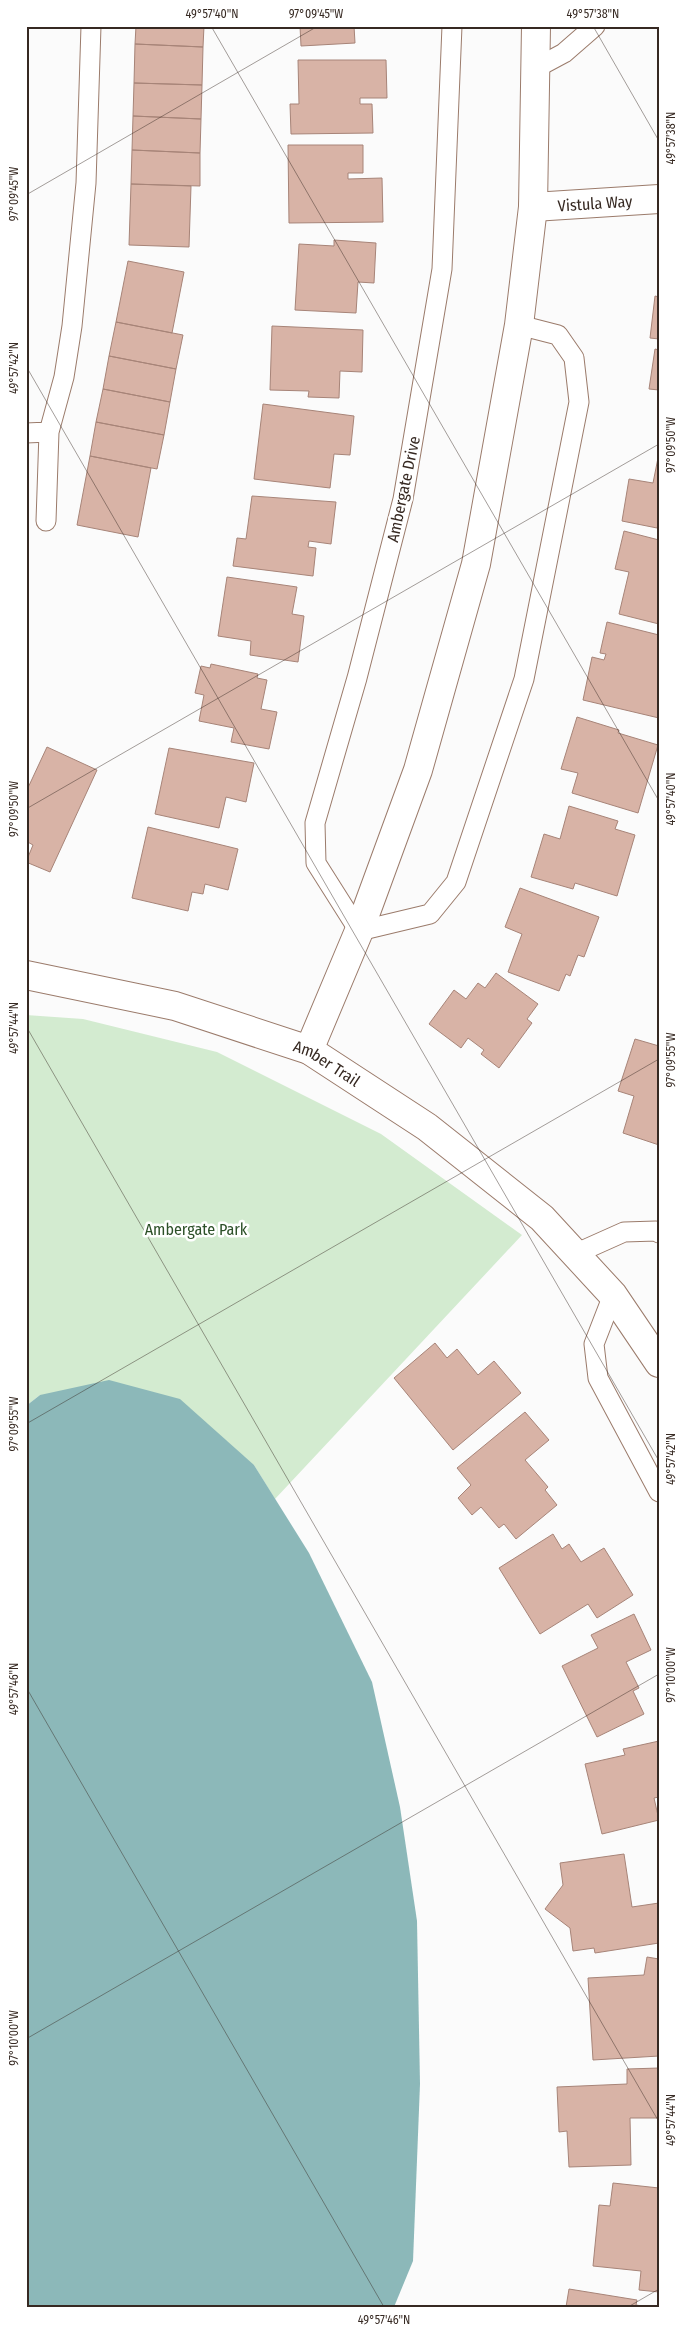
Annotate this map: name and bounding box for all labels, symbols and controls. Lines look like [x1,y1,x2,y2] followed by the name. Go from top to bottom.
[186,7,238,21] text: 49°57'40"N
[289,7,343,21] text: 97°09'45"W
[567,7,619,21] text: 49°57'38"N
[664,112,678,164] text: 49°57'38"N
[7,167,21,221] text: 97°09'45"W
[557,192,634,215] street label: Vistula Way
[7,342,21,394] text: 49°57'42"N
[664,417,678,473] text: 97°09'50"W
[383,434,424,544] street label: Ambergate Drive
[664,773,678,825] text: 49°57'40"N
[7,781,21,837] text: 97°09'50"W
[7,1002,21,1054] text: 49°57'44"N
[664,1033,678,1087] text: 97°09'55"W
[291,1037,363,1091] street label: Amber Trail
[145,1220,248,1239] park label: Ambergate Park
[7,1397,21,1451] text: 97°09'55"W
[664,1433,678,1485] text: 49°57'42"N
[664,1647,678,1703] text: 97°10'00"W
[7,1663,21,1715] text: 49°57'46"N
[7,2010,21,2066] text: 97°10'00"W
[664,2094,678,2146] text: 49°57'44"N
[358,2313,410,2327] text: 49°57'46"N

